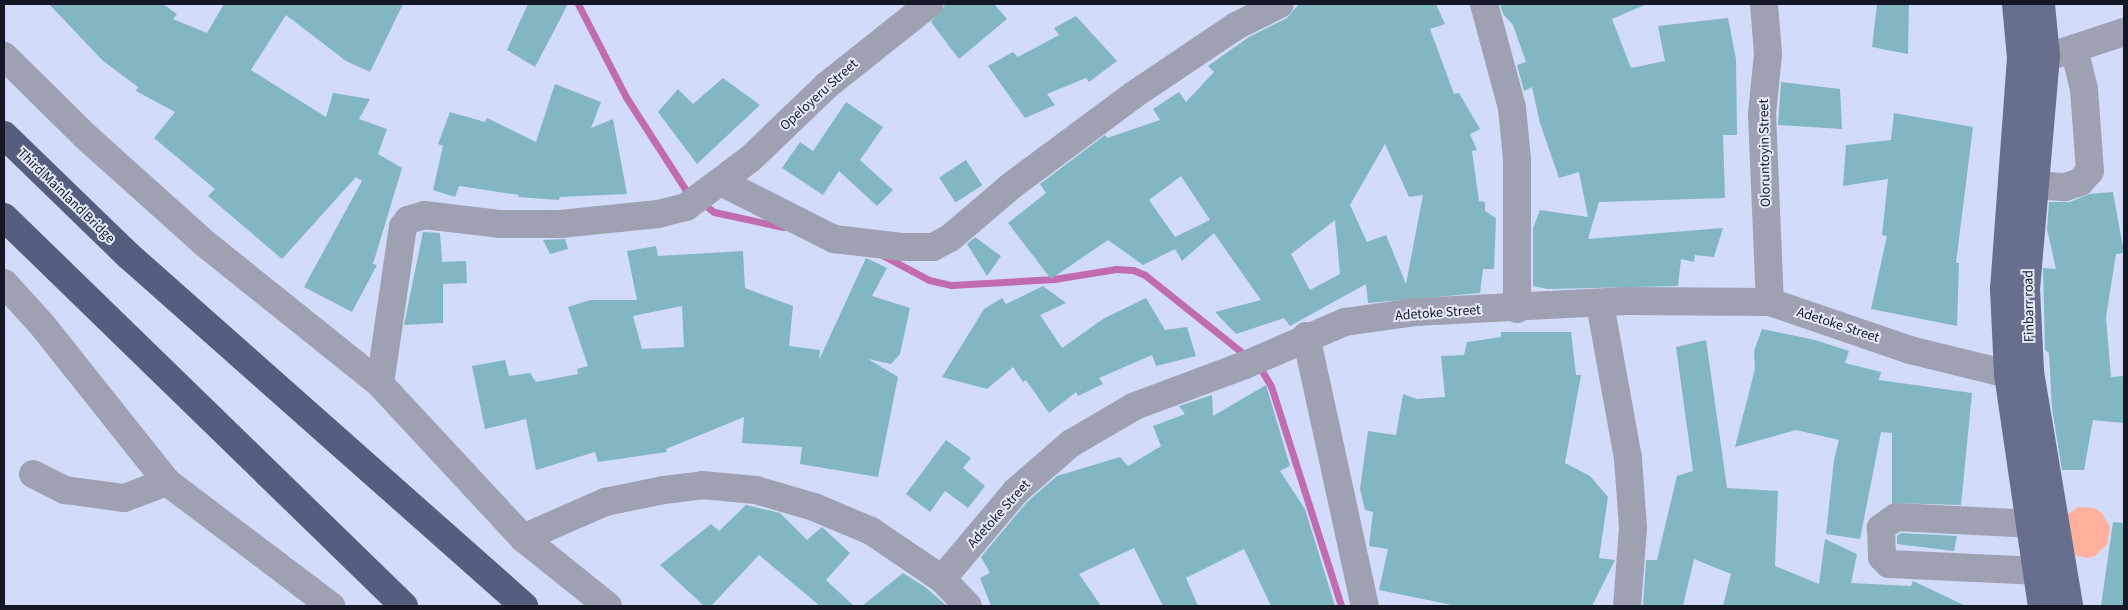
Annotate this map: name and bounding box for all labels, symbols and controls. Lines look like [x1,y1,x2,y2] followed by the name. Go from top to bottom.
[777,56,861,134] street label: Opeloyeru Street
[1756,99,1774,207] street label: Oloruntoyin Street
[14,145,118,247] street label: Third Mainland Bridge
[2020,270,2038,342] street label: Finbarr road
[1395,302,1481,324] street label: Adetoke Street
[1795,304,1881,346] street label: Adetoke Street
[964,476,1034,552] street label: Adetoke Street

